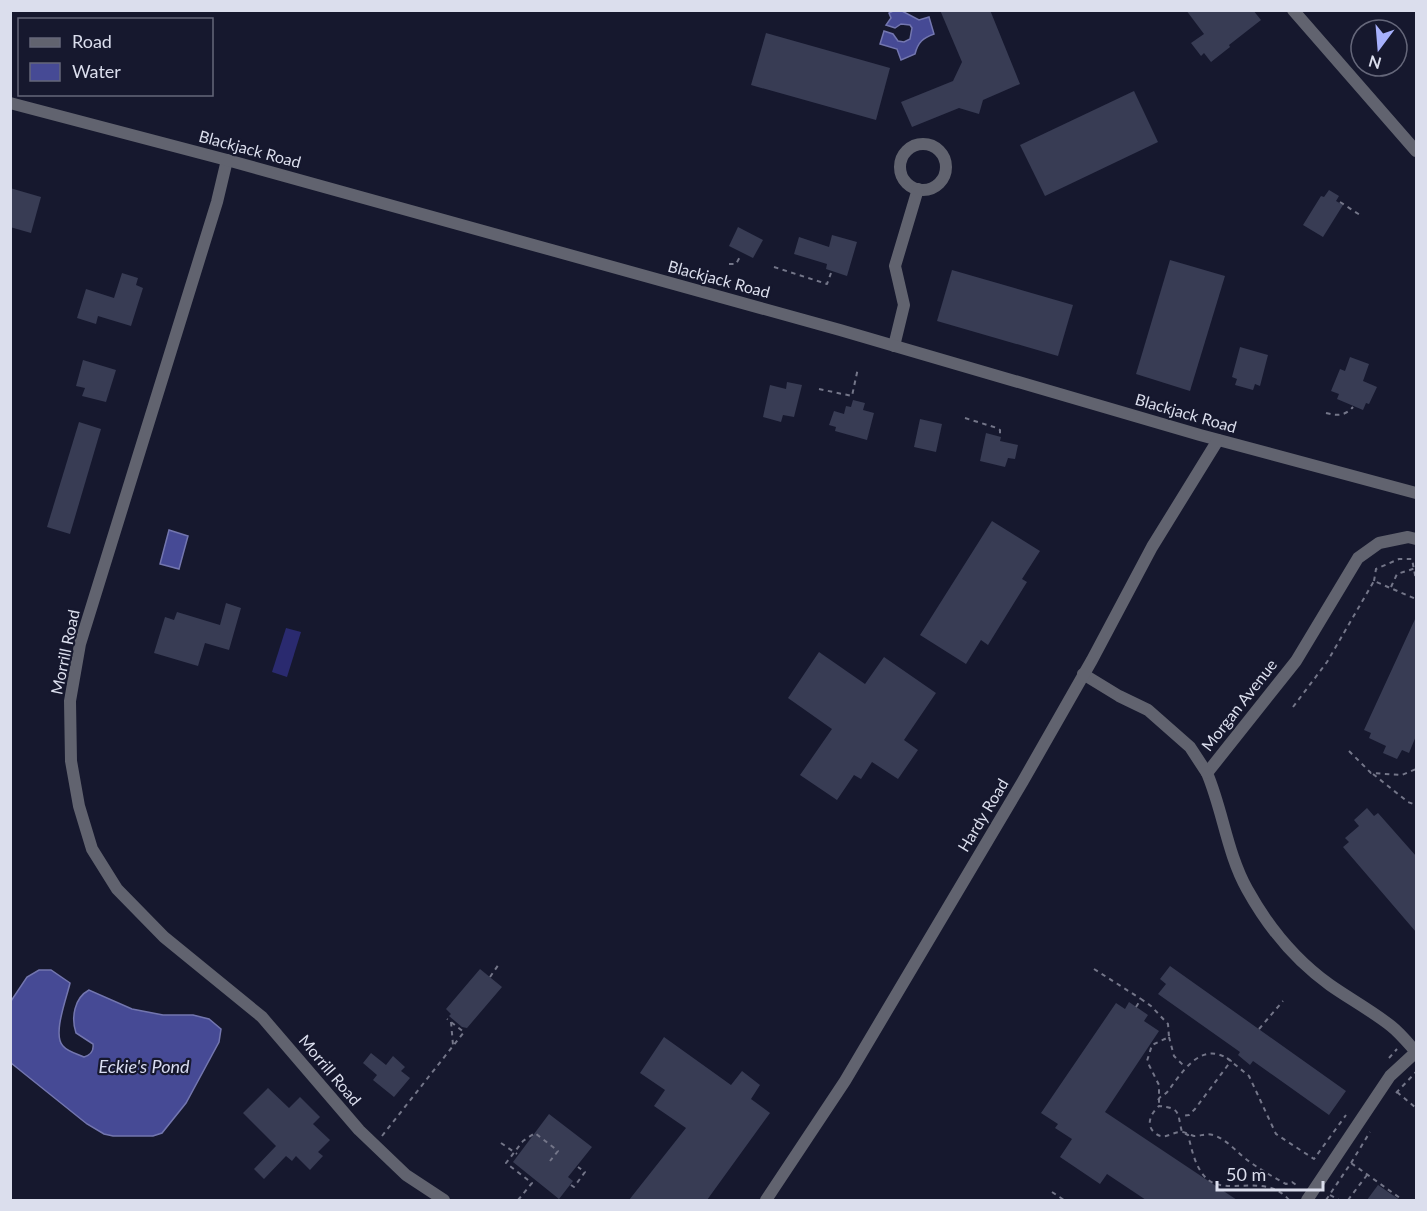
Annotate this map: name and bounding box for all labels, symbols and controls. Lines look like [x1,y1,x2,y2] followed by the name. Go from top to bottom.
[18,18,213,96] legend
[1349,18,1409,78] north arrow
[72,30,112,52] text: Road
[1366,52,1383,74] text: N
[72,60,121,82] text: Water
[197,126,303,171] street label: Blackjack Road
[666,256,772,301] street label: Blackjack Road
[1133,389,1239,436] street label: Blackjack Road
[46,608,83,696] street label: Morrill Road
[1197,655,1280,754] street label: Morgan Avenue
[953,775,1012,855] street label: Hardy Road
[295,1031,365,1109] street label: Morrill Road
[98,1055,190,1077] water label: Eckie's Pond
[1217,1154,1324,1192] scale bar
[1226,1163,1266,1185] text: 50 m

